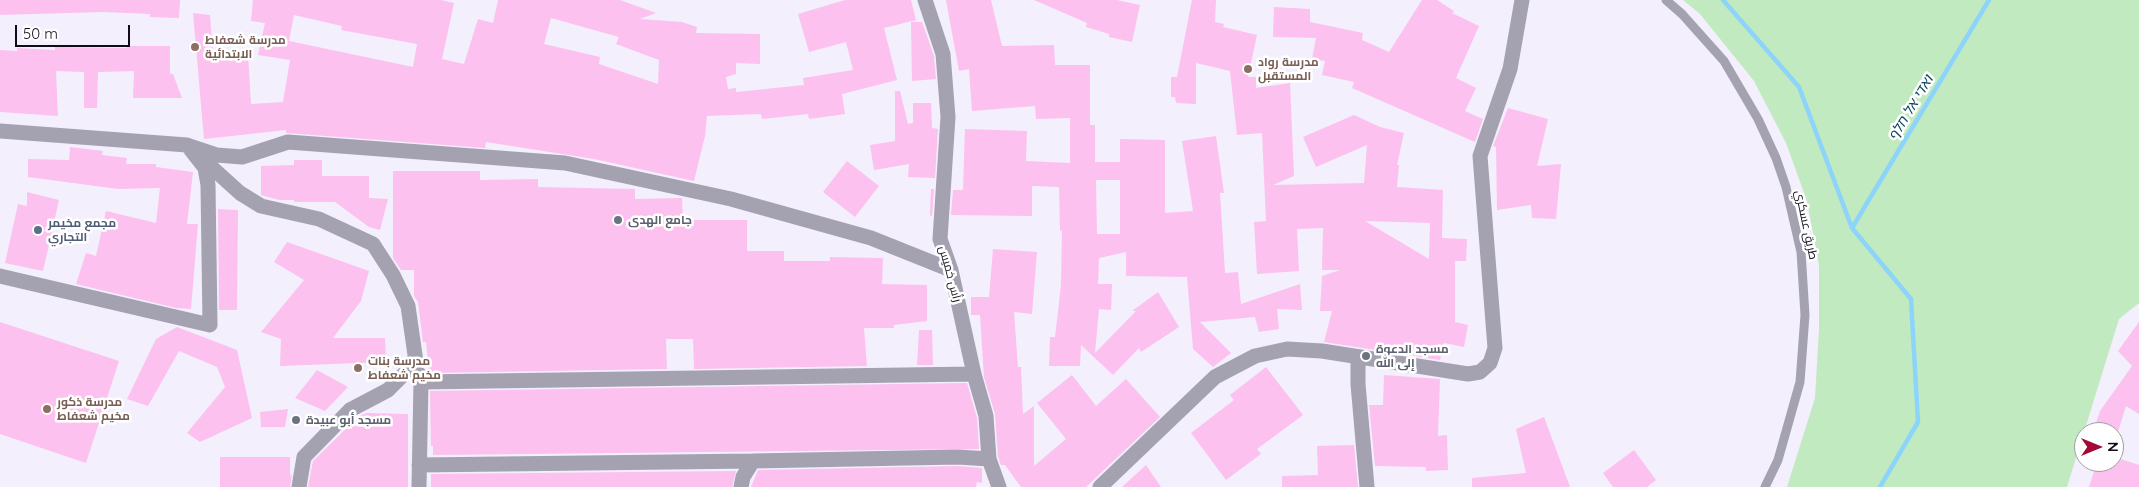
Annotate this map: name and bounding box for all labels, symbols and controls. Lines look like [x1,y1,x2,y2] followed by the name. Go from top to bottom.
[18,15,132,47] scale bar
[23,24,58,43] text: 50 m
[205,33,286,61] place label: مدرسة شعفاط الابتدائية
[189,41,201,53] marker: مدرسة شعفاط الابتدائية
[1258,55,1319,83] place label: مدرسة رواد المستقبل
[1242,63,1254,75] marker: مدرسة رواد المستقبل
[1885,72,1937,144] water label: ואדי אל חלף
[1792,189,1820,261] street label: طريق عسكري
[628,213,692,227] place label: جامع الهدى
[612,214,624,226] marker: جامع الهدى
[48,216,116,244] place label: مجمع مخيمر التجاري
[32,224,44,236] marker: مجمع مخيمر التجاري
[936,244,964,304] street label: رأس خميس
[1376,342,1449,370] place label: مسجد الدعوة إلى الله
[1360,350,1372,362] marker: مسجد الدعوة إلى الله
[368,354,441,382] place label: مدرسة بنات مخيم شعفاط
[352,362,364,374] marker: مدرسة بنات مخيم شعفاط
[57,395,130,423] place label: مدرسة ذكور مخيم شعفاط
[41,403,53,415] marker: مدرسة ذكور مخيم شعفاط
[306,413,391,427] place label: مسجد أبو عبيدة
[290,414,302,426] marker: مسجد أبو عبيدة
[2074,422,2124,472] north arrow
[2104,442,2122,452] text: N

